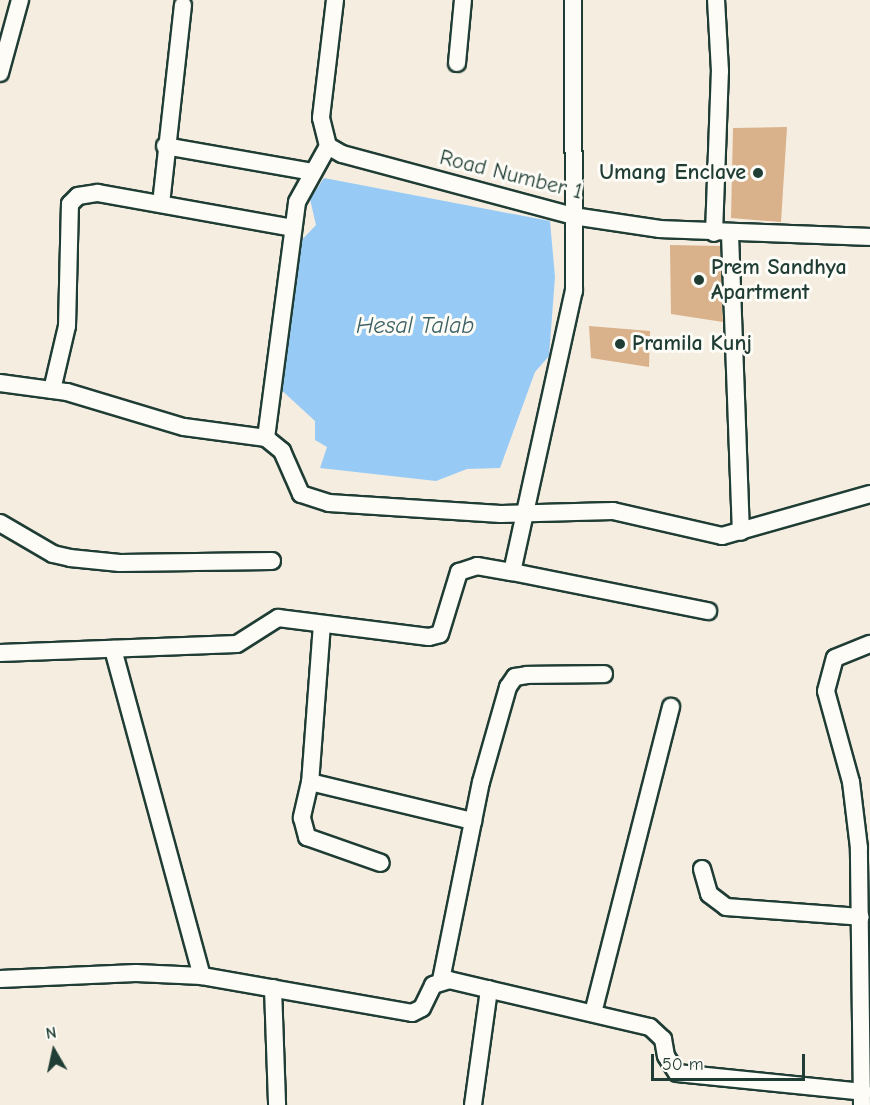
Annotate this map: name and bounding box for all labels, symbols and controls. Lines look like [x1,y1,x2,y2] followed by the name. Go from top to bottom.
[437,144,585,206] street label: Road Number 1
[599,160,746,186] place label: Umang Enclave
[751,166,765,180] marker: Umang Enclave
[711,254,847,306] place label: Prem Sandhya Apartment
[692,273,706,287] marker: Prem Sandhya Apartment
[356,312,474,340] water label: Hesal Talab
[632,331,752,357] place label: Pramila Kunj
[613,337,627,351] marker: Pramila Kunj
[24,1021,84,1081] north arrow
[45,1024,58,1043] text: N
[654,1042,808,1080] scale bar
[662,1054,704,1075] text: 50 m

